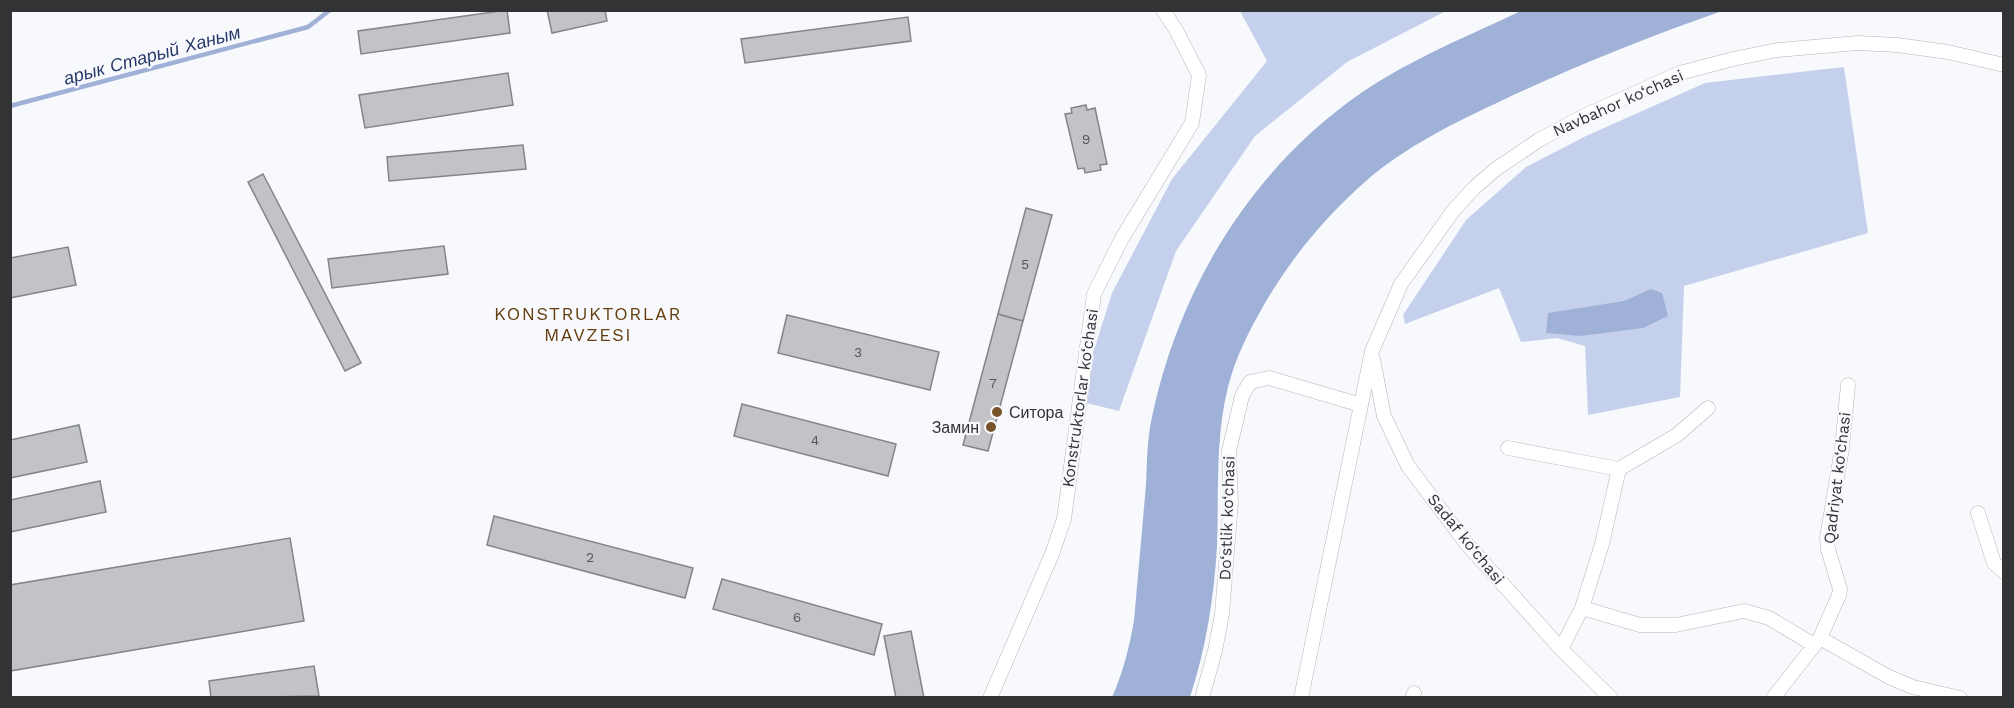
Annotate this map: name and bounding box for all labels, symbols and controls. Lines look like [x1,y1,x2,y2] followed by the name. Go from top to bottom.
[61,21,243,89] water label: арык Старый Ханым
[1550,66,1686,140] street label: Navbahor ko‘chasi
[1082,131,1090,147] house number: 9
[1021,256,1029,272] house number: 5
[494,303,682,345] district label: KONSTRUKTORLAR MAVZESI
[1058,307,1102,489] street label: Konstruktorlar ko‘chasi
[854,344,862,360] house number: 3
[989,375,997,391] house number: 7
[1009,403,1063,422] place label: Ситора
[990,405,1004,419] marker: Ситора
[1819,411,1855,545] street label: Qadriyat ko‘chasi
[932,418,979,437] place label: Замин
[984,420,998,434] marker: Замин
[811,432,819,448] house number: 4
[1215,455,1239,581] street label: Do‘stlik ko‘chasi
[1424,490,1508,588] street label: Sadaf ko‘chasi
[586,549,594,565] house number: 2
[793,609,801,625] house number: 6

